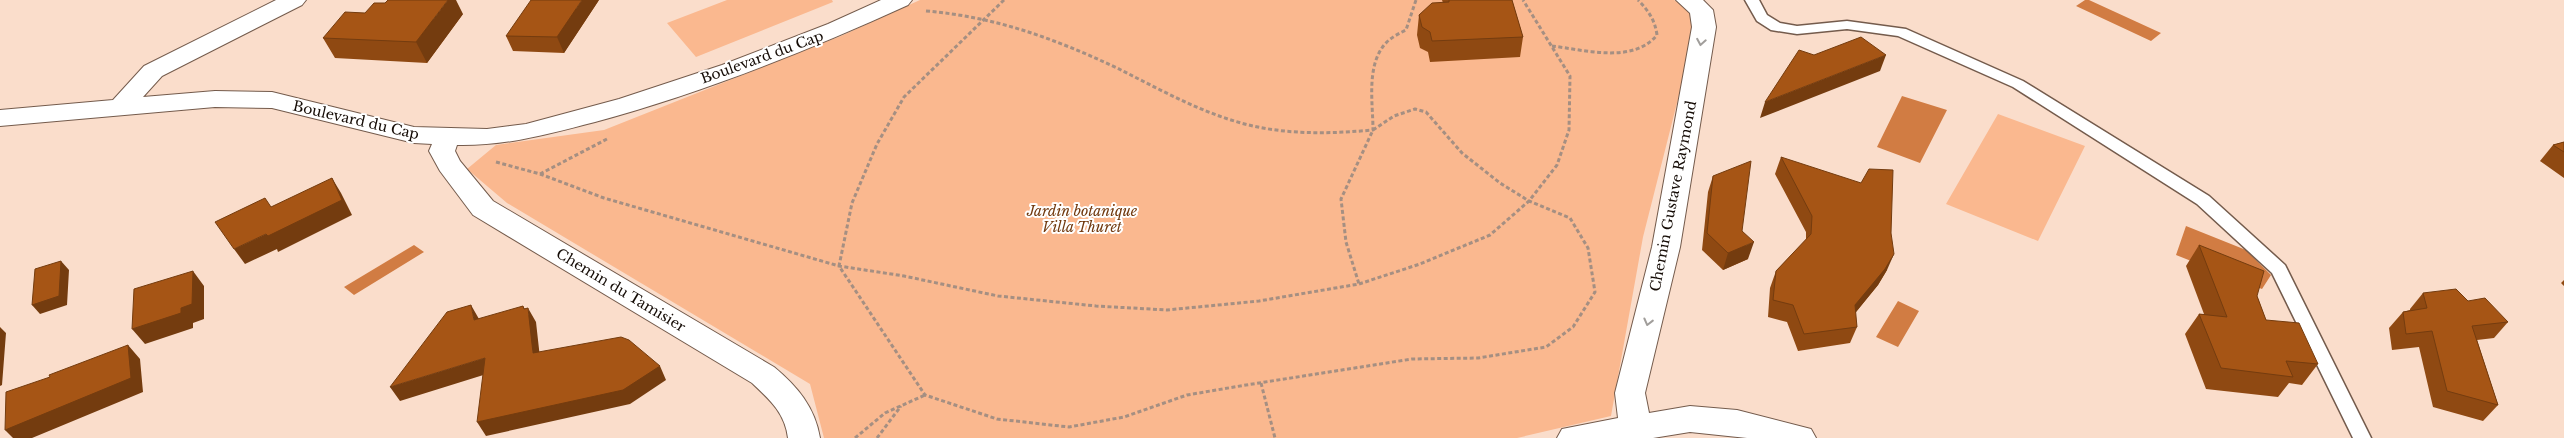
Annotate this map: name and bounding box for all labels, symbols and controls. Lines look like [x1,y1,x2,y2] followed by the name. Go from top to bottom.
[698,26,826,88] street label: Boulevard du Cap
[1697,38,1707,46] one-way arrow
[291,97,421,143] street label: Boulevard du Cap
[1646,99,1700,293] street label: Chemin Gustave Raymond
[1026,202,1138,236] park label: Jardin botanique Villa Thuret
[553,244,689,336] street label: Chemin du Tamisier
[1643,317,1654,326] one-way arrow

